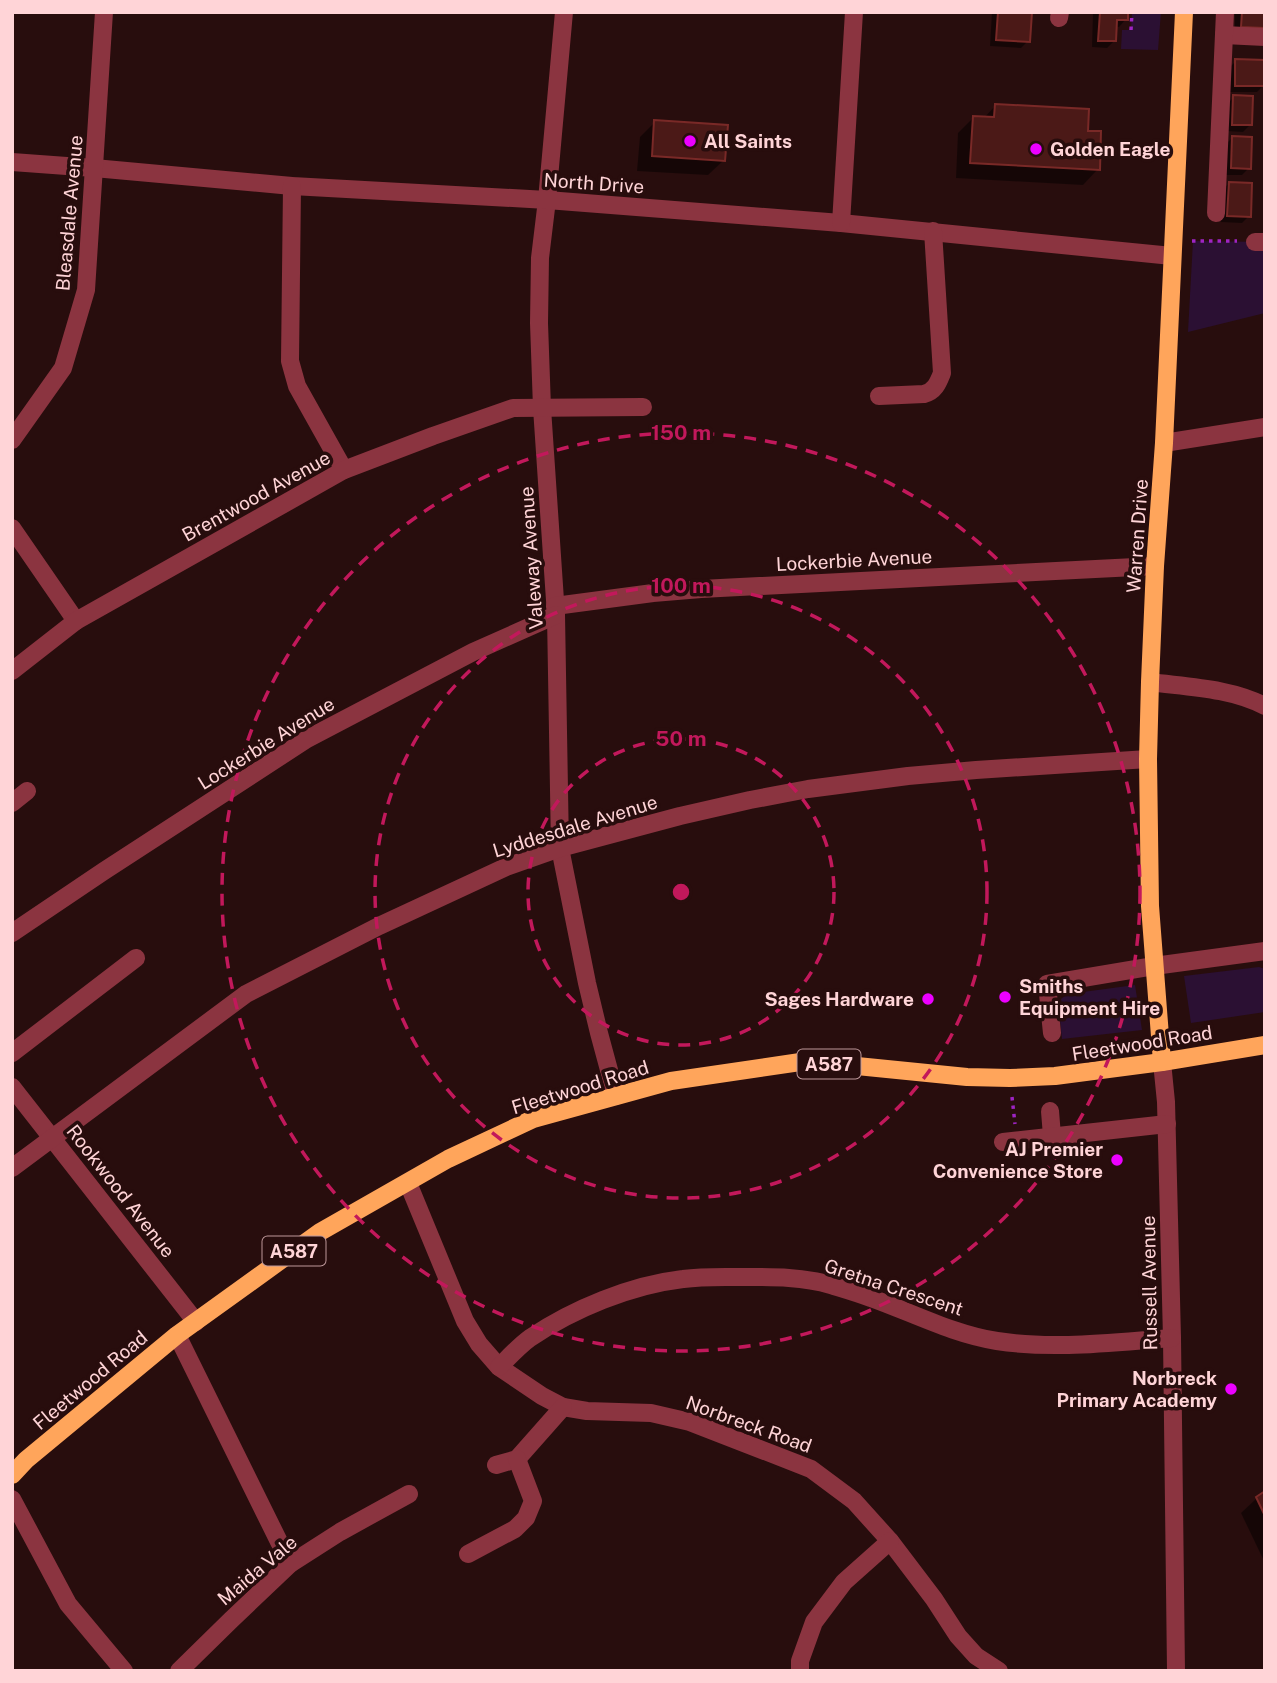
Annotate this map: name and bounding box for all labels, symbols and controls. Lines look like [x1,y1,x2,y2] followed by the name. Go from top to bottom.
[704,130,792,152] place label: All Saints
[682,133,698,149] marker: All Saints
[51,134,87,292] street label: Bleasdale Avenue
[1050,138,1170,160] place label: Golden Eagle
[1028,141,1044,157] marker: Golden Eagle
[543,169,645,197] street label: North Drive
[651,420,711,445] text: 150 m
[178,446,334,546] street label: Brentwood Avenue
[1122,478,1152,594] street label: Warren Drive
[515,486,547,630] street label: Valeway Avenue
[775,545,933,575] street label: Lockerbie Avenue
[651,573,711,598] text: 100 m
[194,692,338,794] street label: Lockerbie Avenue
[655,726,707,751] text: 50 m
[490,791,660,861] street label: Lyddesdale Avenue
[669,880,693,904] centre of rings
[1019,975,1160,1019] place label: Smiths Equipment Hire
[765,988,914,1010] place label: Sages Hardware
[997,989,1013,1005] marker: Smiths Equipment Hire
[920,991,936,1007] marker: Sages Hardware
[1070,1021,1214,1065] street label: Fleetwood Road
[798,1050,860,1078] road number: A587
[509,1056,651,1118] street label: Fleetwood Road
[62,1120,180,1262] street label: Rookwood Avenue
[933,1138,1103,1182] place label: AJ Premier Convenience Store
[1109,1152,1125,1168] marker: AJ Premier Convenience Store
[1137,1215,1161,1351] street label: Russell Avenue
[262,1236,326,1266] road number: A587
[822,1254,966,1320] street label: Gretna Crescent
[28,1326,152,1434] street label: Fleetwood Road
[1057,1367,1217,1411] place label: Norbreck Primary Academy
[1223,1381,1239,1397] marker: Norbreck Primary Academy
[683,1391,815,1457] street label: Norbreck Road
[213,1531,301,1609] street label: Maida Vale

